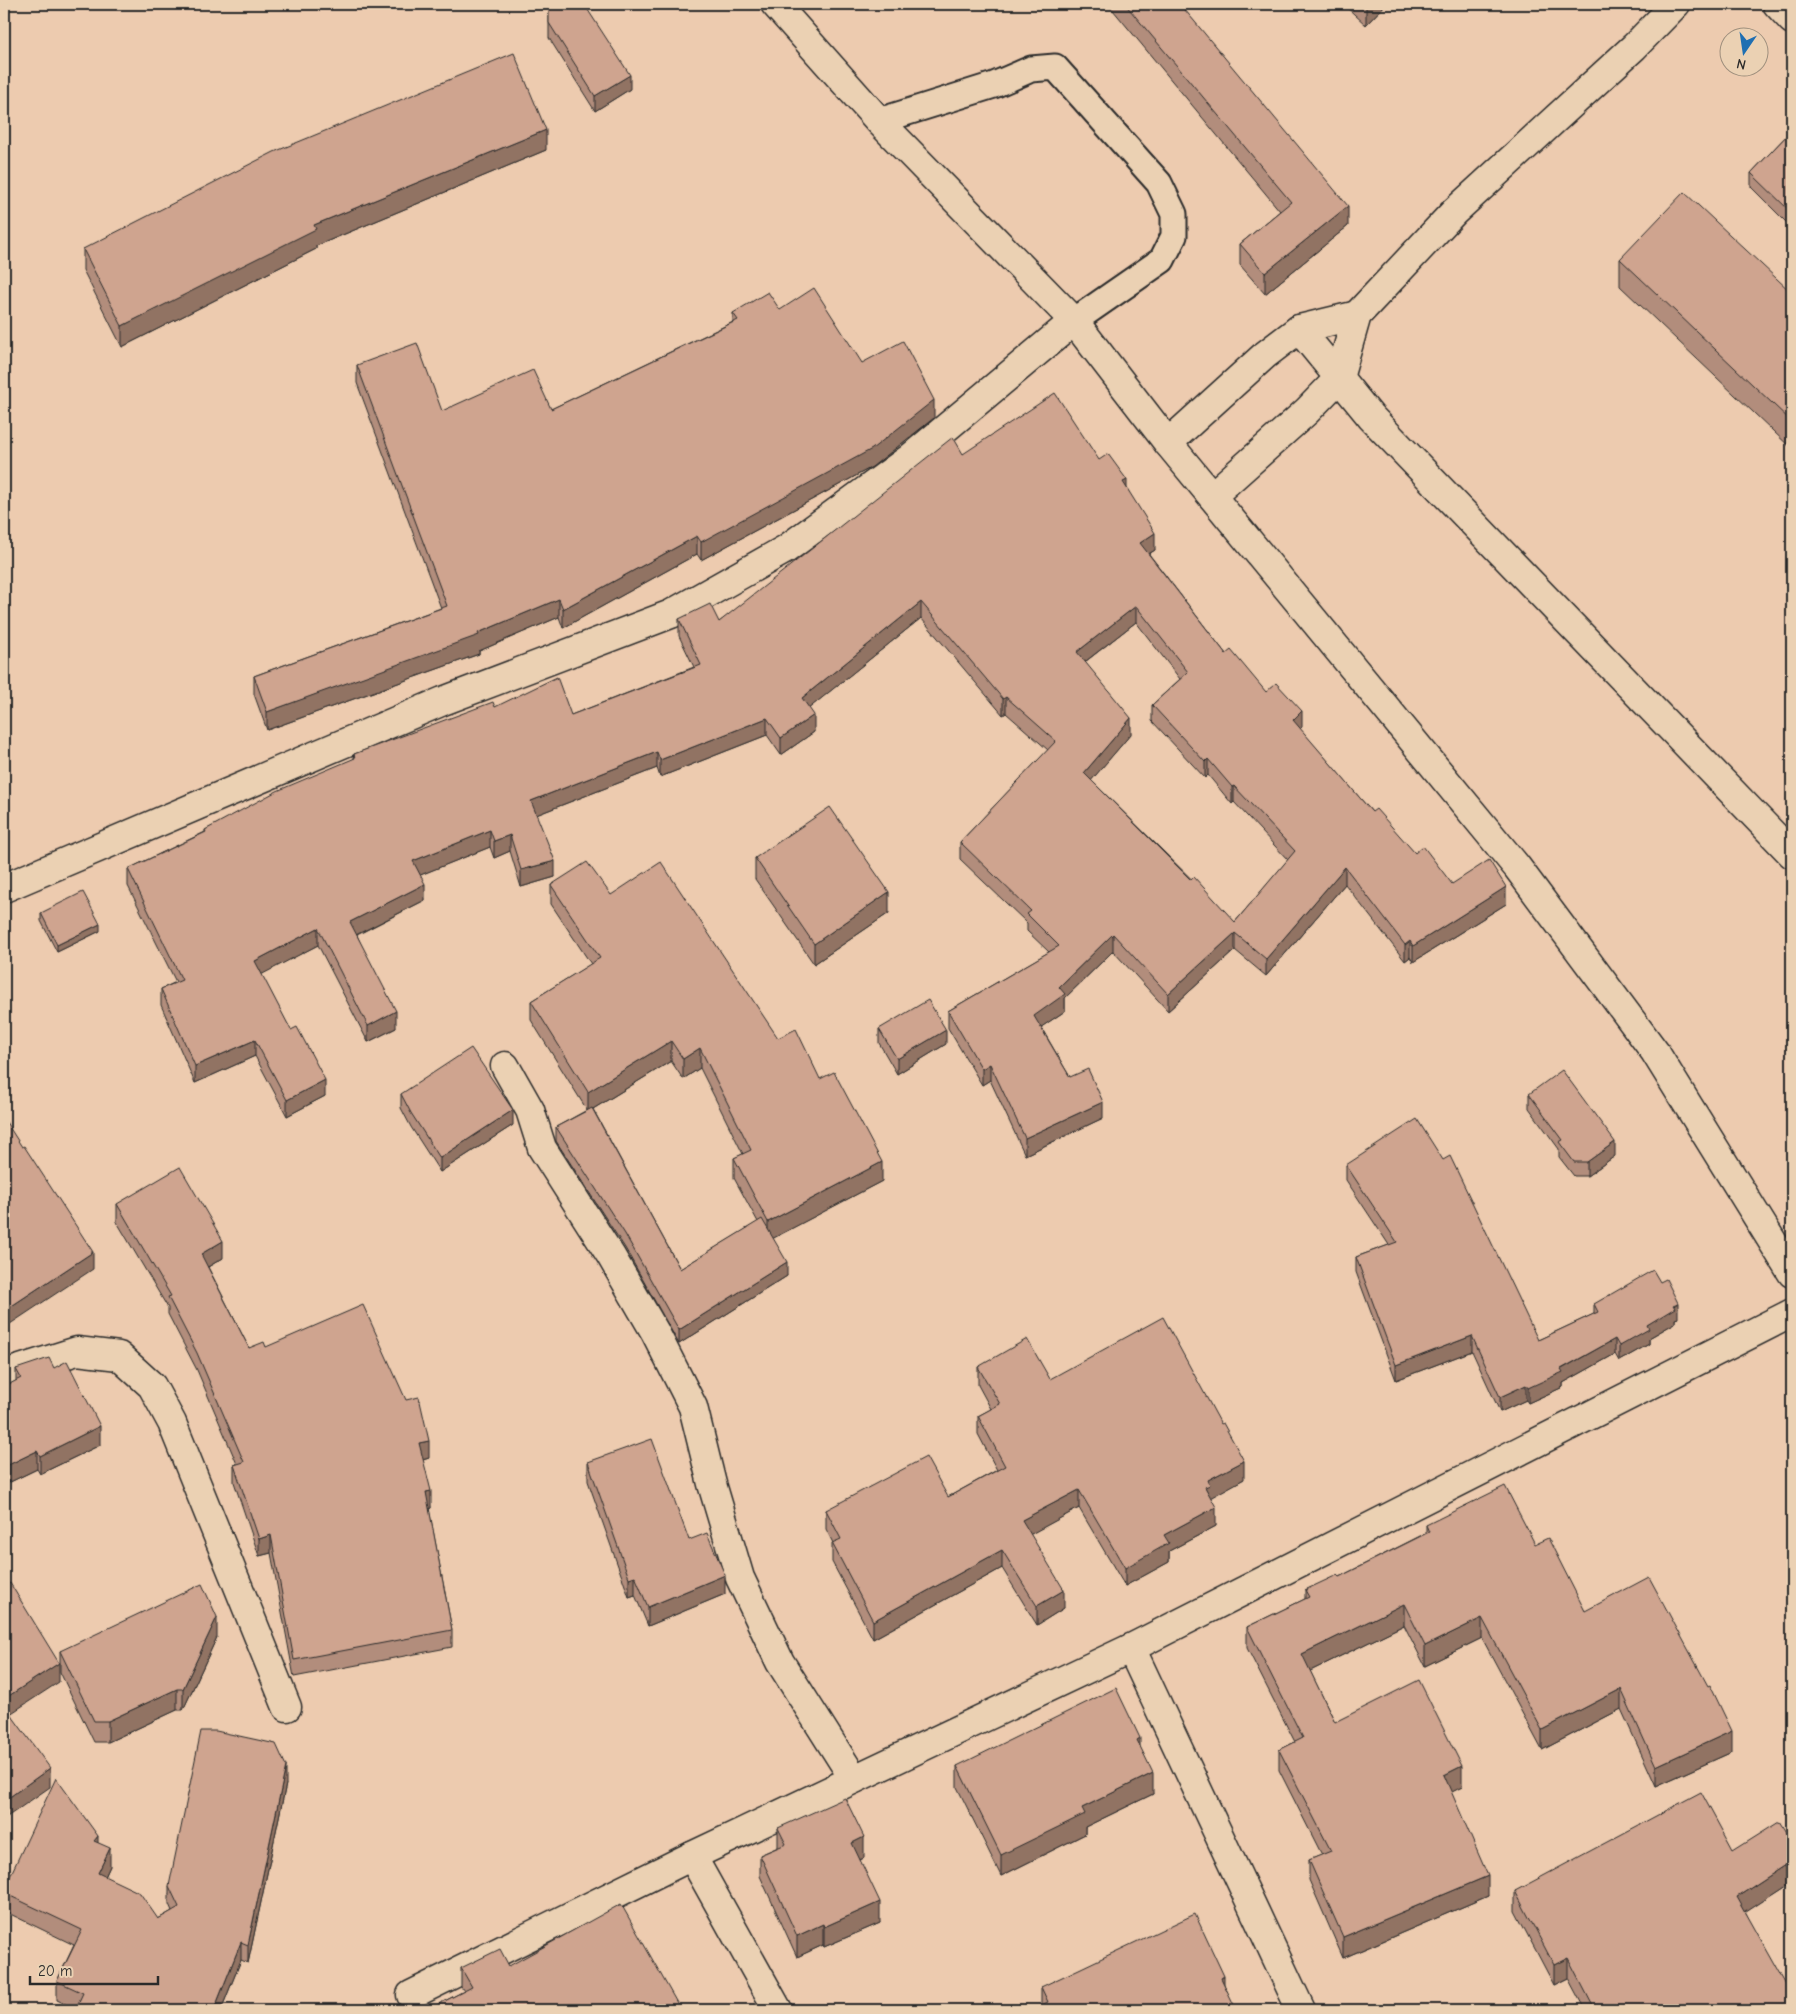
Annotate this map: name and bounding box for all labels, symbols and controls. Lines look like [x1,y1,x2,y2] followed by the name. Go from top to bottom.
[1718,28,1768,78] north arrow
[1735,55,1748,73] text: N
[30,1954,158,1986] scale bar
[38,1962,72,1980] text: 20 m

